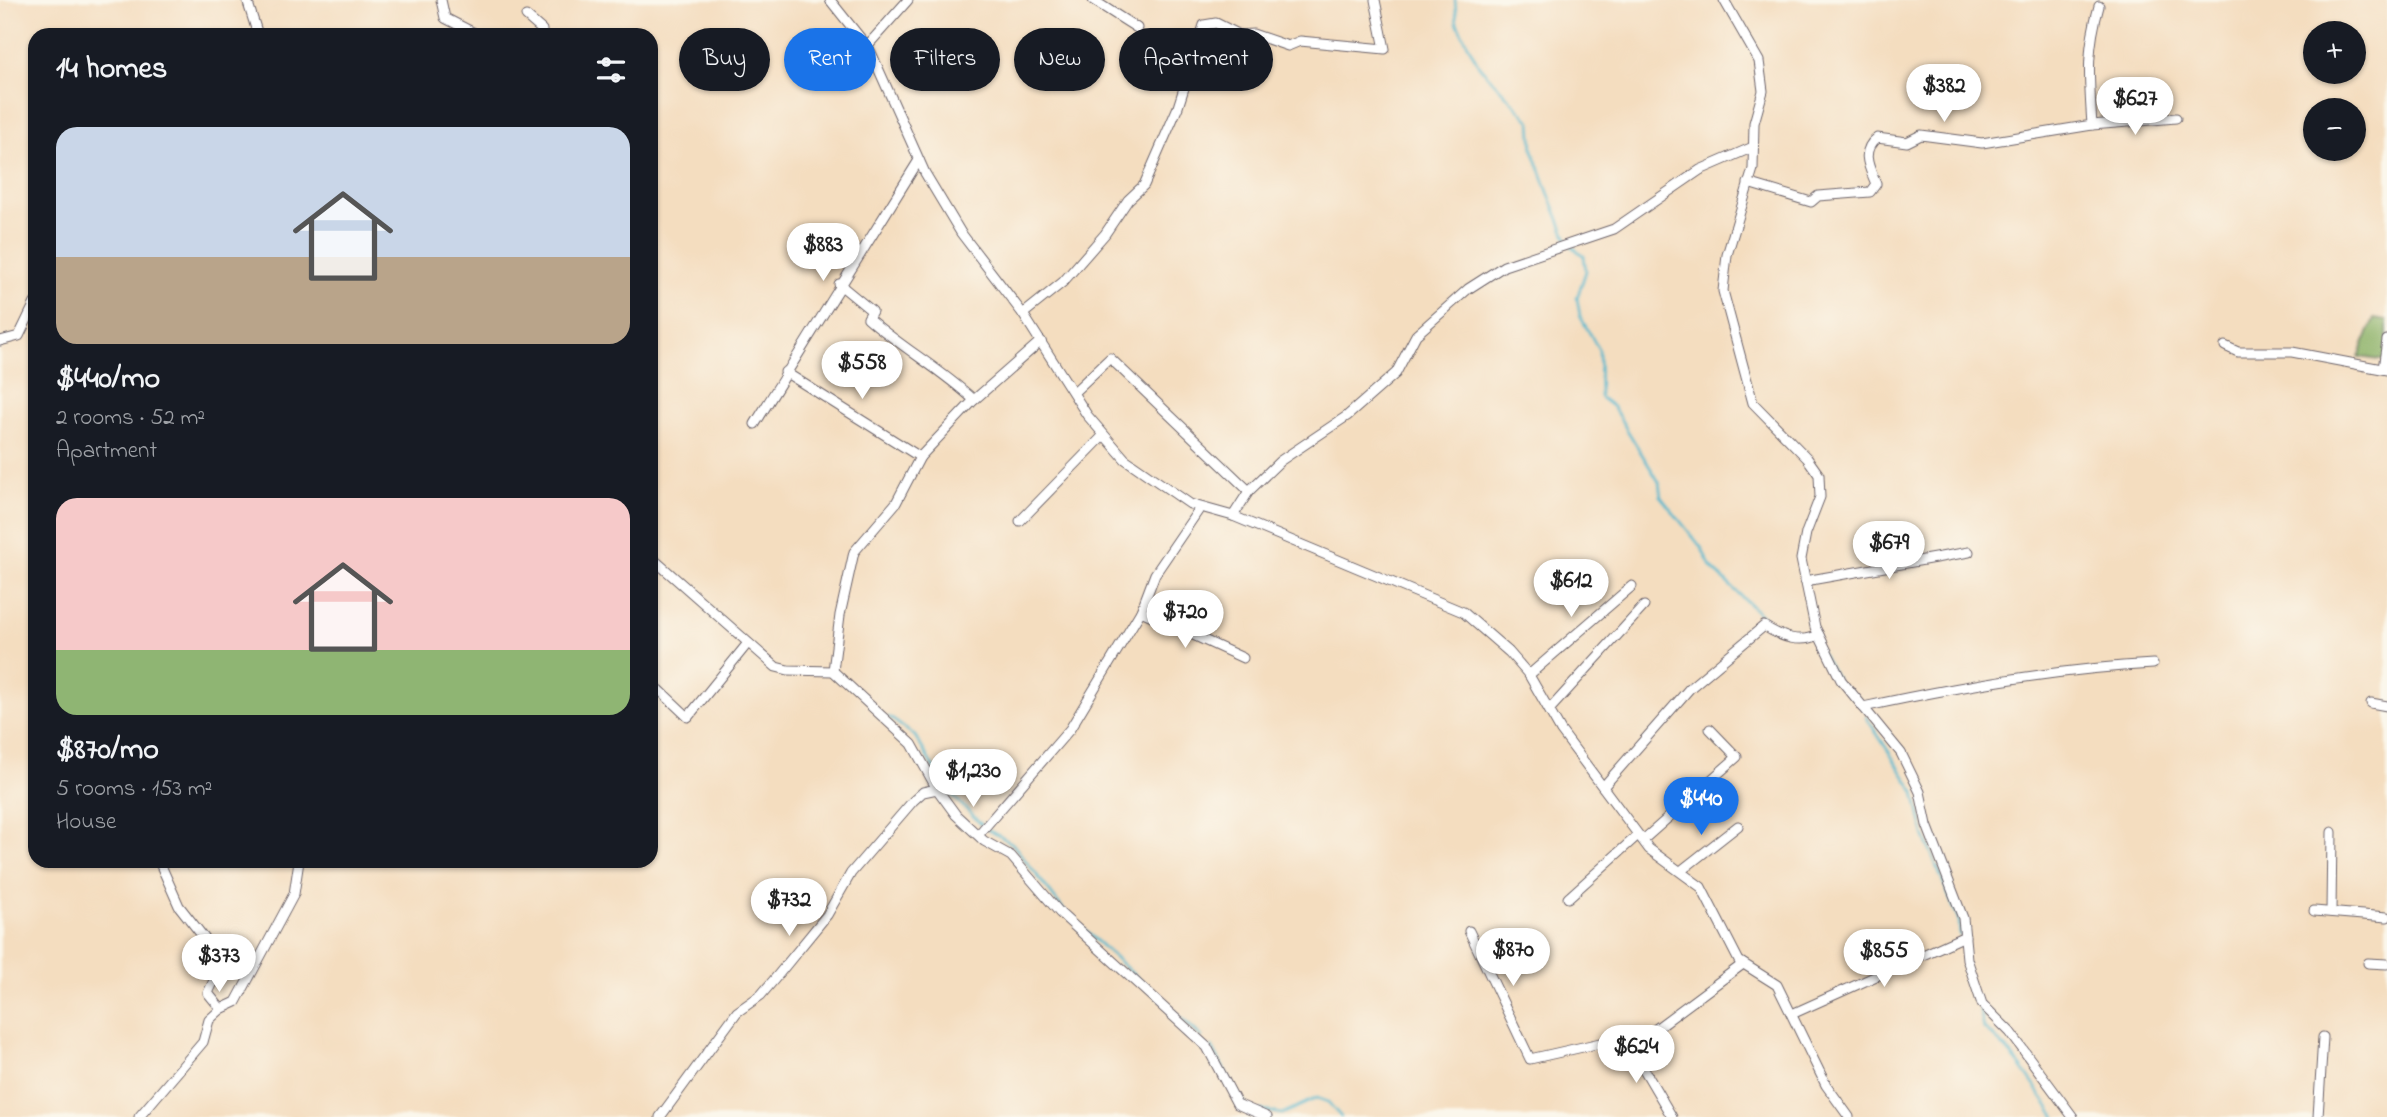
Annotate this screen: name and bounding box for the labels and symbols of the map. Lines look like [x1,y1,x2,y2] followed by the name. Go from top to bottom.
[1903,64,1985,124] pin: $382
[2094,78,2176,137] pin: $627
[782,224,864,283] pin: $883
[821,342,903,401] pin: $558
[1848,522,1930,581] pin: $679
[1530,560,1612,619] pin: $612
[1144,590,1226,650] pin: $720
[916,750,1030,809] pin: $1,230
[1660,778,1742,837] pin: $440
[748,878,830,938] pin: $732
[1472,928,1554,988] pin: $870
[1843,930,1925,989] pin: $855
[178,934,260,994] pin: $373
[1595,1026,1677,1085] pin: $624

